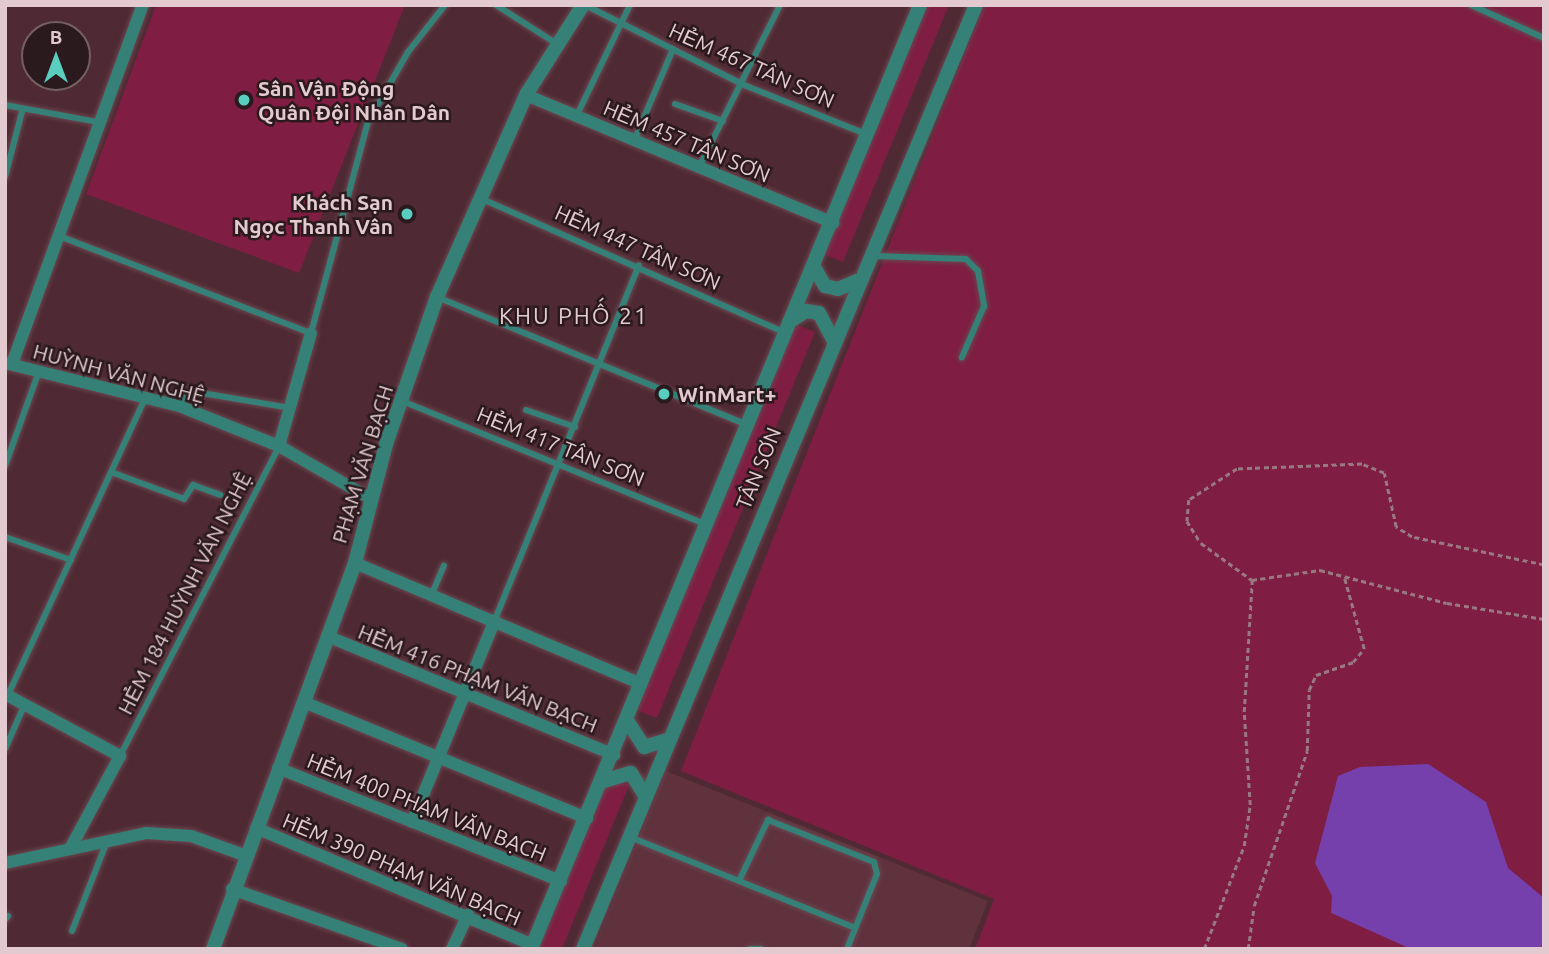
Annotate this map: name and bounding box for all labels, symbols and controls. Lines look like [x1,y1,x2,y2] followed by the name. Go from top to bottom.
[665,17,839,113] street label: HẺM 467 TÂN SƠN
[21,21,91,91] north arrow
[50,26,62,48] text: B
[258,75,450,125] place label: Sân Vận Động Quân Đội Nhân Dân
[236,92,252,108] marker: Sân Vận Động Quân Đội Nhân Dân
[600,95,774,187] street label: HẺM 457 TÂN SƠN
[234,189,393,239] place label: Khách Sạn Ngọc Thanh Vân
[551,199,725,295] street label: HẺM 447 TÂN SƠN
[399,206,415,222] marker: Khách Sạn Ngọc Thanh Vân
[500,302,648,330] district label: KHU PHỐ 21
[30,338,208,408] street label: HUỲNH VĂN NGHỆ
[678,381,776,407] place label: WinMart+
[326,382,398,546] street label: PHẠM VĂN BẠCH
[656,386,672,402] marker: WinMart+
[474,401,648,491] street label: HẺM 417 TÂN SƠN
[730,423,786,513] street label: TÂN SƠN
[112,468,256,718] street label: HẺM 184 HUỲNH VĂN NGHỆ
[355,618,601,738] street label: HẺM 416 PHẠM VĂN BẠCH
[304,747,550,867] street label: HẺM 400 PHẠM VĂN BẠCH
[279,807,525,931] street label: HẺM 390 PHẠM VĂN BẠCH

